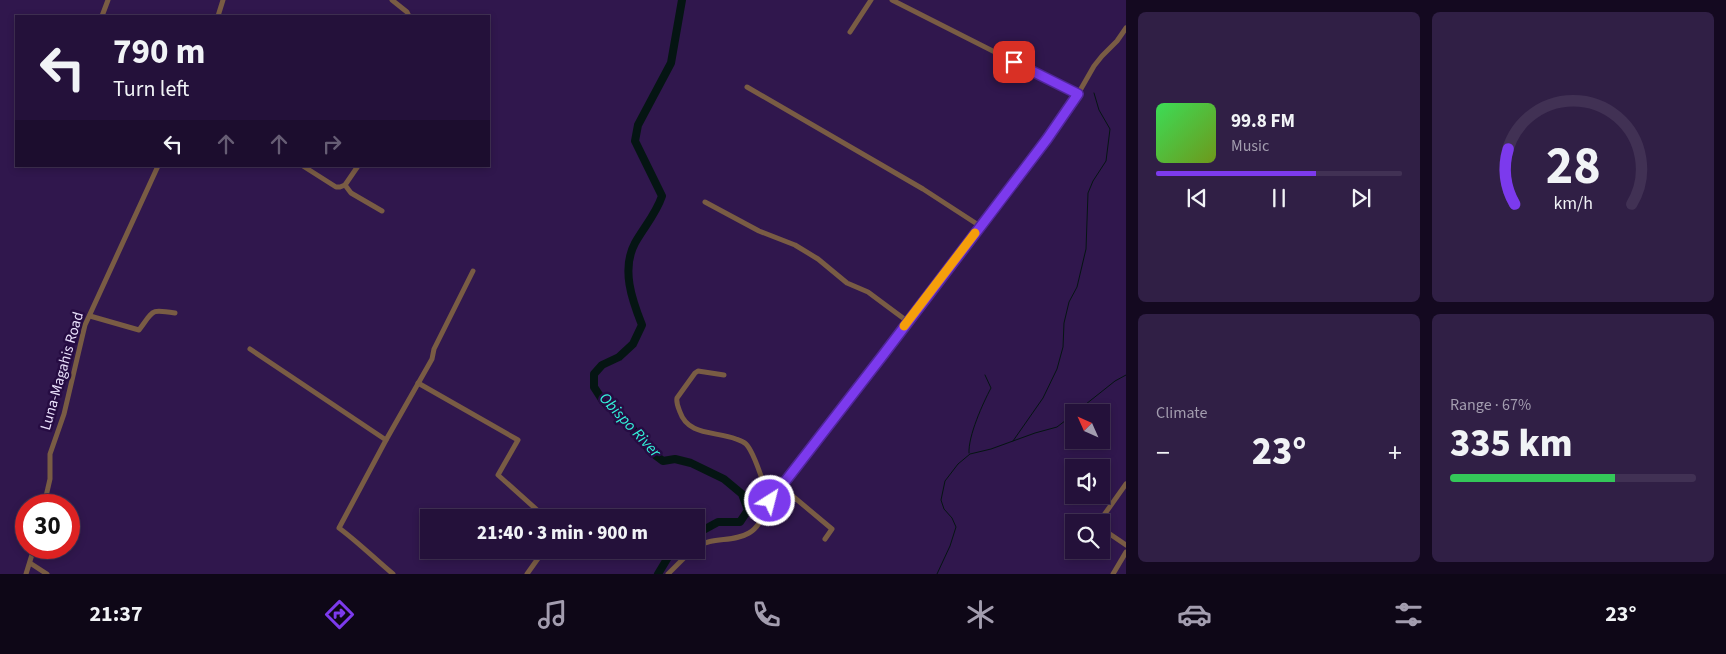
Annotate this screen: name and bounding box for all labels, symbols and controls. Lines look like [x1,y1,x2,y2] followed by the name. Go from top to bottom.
[113,27,205,77] text: 790 m
[30,35,95,100] icon: left
[993,41,1035,83] pin
[1000,48,1028,76] icon: arrive
[113,73,189,105] text: Turn left
[1231,108,1295,135] text: 99.8 FM
[159,130,187,158] icon: left
[212,130,240,158] icon: ahead
[265,130,293,158] icon: ahead
[318,130,346,158] icon: right
[1546,130,1600,204] text: 28
[1231,135,1269,157] text: Music
[1183,184,1211,212] icon: previous
[1265,184,1293,212] icon: pause
[1347,184,1375,212] icon: next
[1553,191,1593,216] text: km/h
[35,309,89,433] street label: Luna-Magahis Road
[594,388,667,464] water label: Obispo River
[1450,394,1531,416] text: Range · 67%
[1156,402,1207,424] text: Climate
[1065,404,1110,449] north arrow
[1065,404,1110,559] map controls
[1450,417,1572,471] text: 335 km
[1252,425,1306,479] text: 23°
[1156,433,1170,473] text: −
[1388,433,1402,473] text: +
[1065,459,1110,504] button: sound
[743,474,795,526] position arrow
[15,494,80,559] speed limit sign: 30
[1065,514,1110,559] button: search
[477,520,648,547] text: 21:40 · 3 min · 900 m
[322,597,357,632] icon: directions
[535,597,570,632] icon: music
[749,597,784,632] icon: phone
[963,597,998,632] icon: climate
[1177,597,1212,632] icon: car
[1391,597,1426,632] icon: filters
[89,598,143,630] text: 21:37
[1605,598,1636,630] text: 23°

